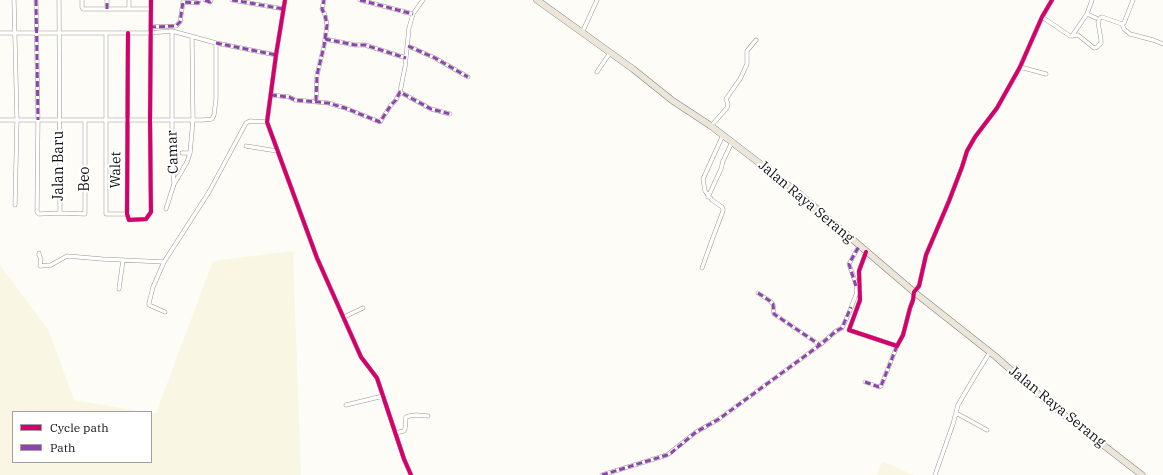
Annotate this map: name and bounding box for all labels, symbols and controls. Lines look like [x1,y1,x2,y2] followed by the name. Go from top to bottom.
[164,130,182,174] street label: Camar
[51,131,67,201] street label: Jalan Baru
[107,151,125,189] street label: Walet
[755,157,857,247] street label: Jalan Raya Serang
[77,167,93,191] street label: Beo
[1005,363,1109,451] street label: Jalan Raya Serang
[12,411,152,463] legend
[50,420,109,435] text: Cycle path
[50,440,75,455] text: Path

